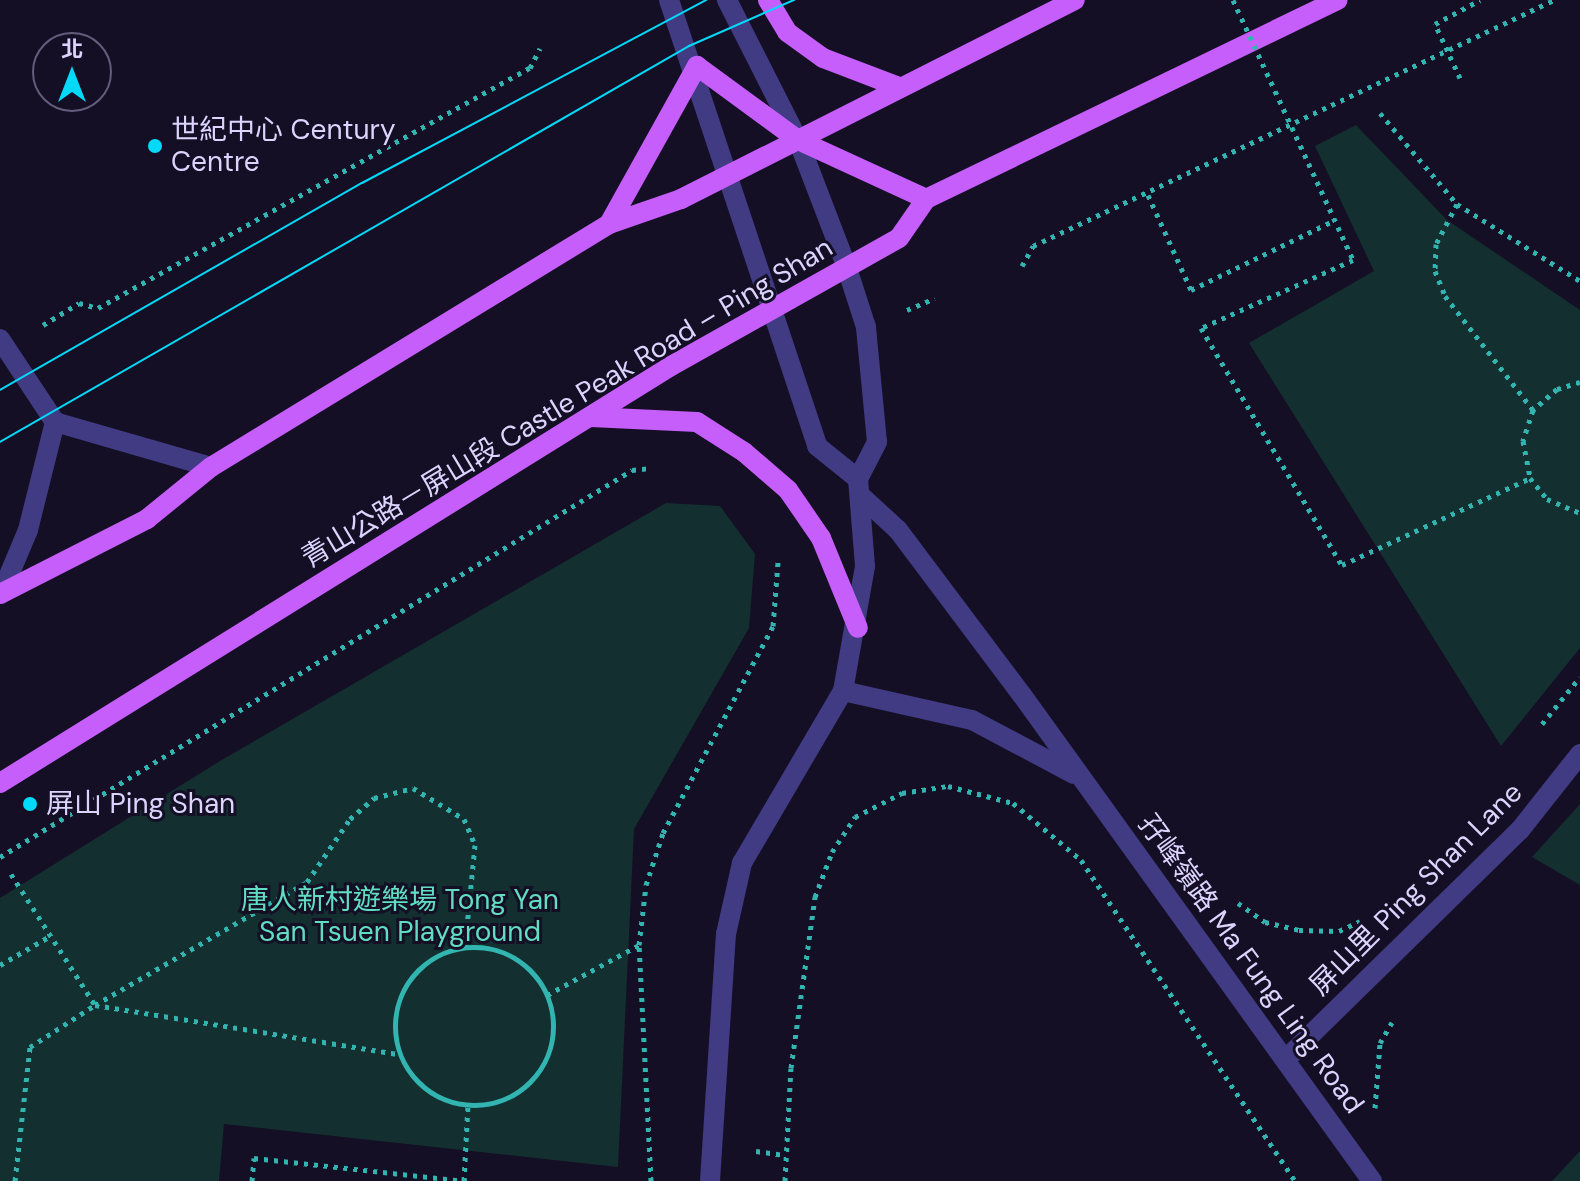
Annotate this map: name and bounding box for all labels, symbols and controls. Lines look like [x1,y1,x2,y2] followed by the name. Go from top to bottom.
[32,32,112,112] north arrow
[61,35,83,64] text: 北
[171,113,395,179] place label: 世紀中心 Century Centre
[146,137,164,155] marker: 世紀中心 Century Centre
[295,231,839,575] street label: 青山公路－屏山段 Castle Peak Road – Ping Shan
[1303,776,1529,1002] street label: 屏山里 Ping Shan Lane
[46,787,235,821] place label: 屏山 Ping Shan
[21,795,39,813] marker: 屏山 Ping Shan
[1131,808,1371,1120] street label: 孖峰嶺路 Ma Fung Ling Road
[241,883,559,949] park label: 唐人新村遊樂場 Tong Yan San Tsuen Playground

